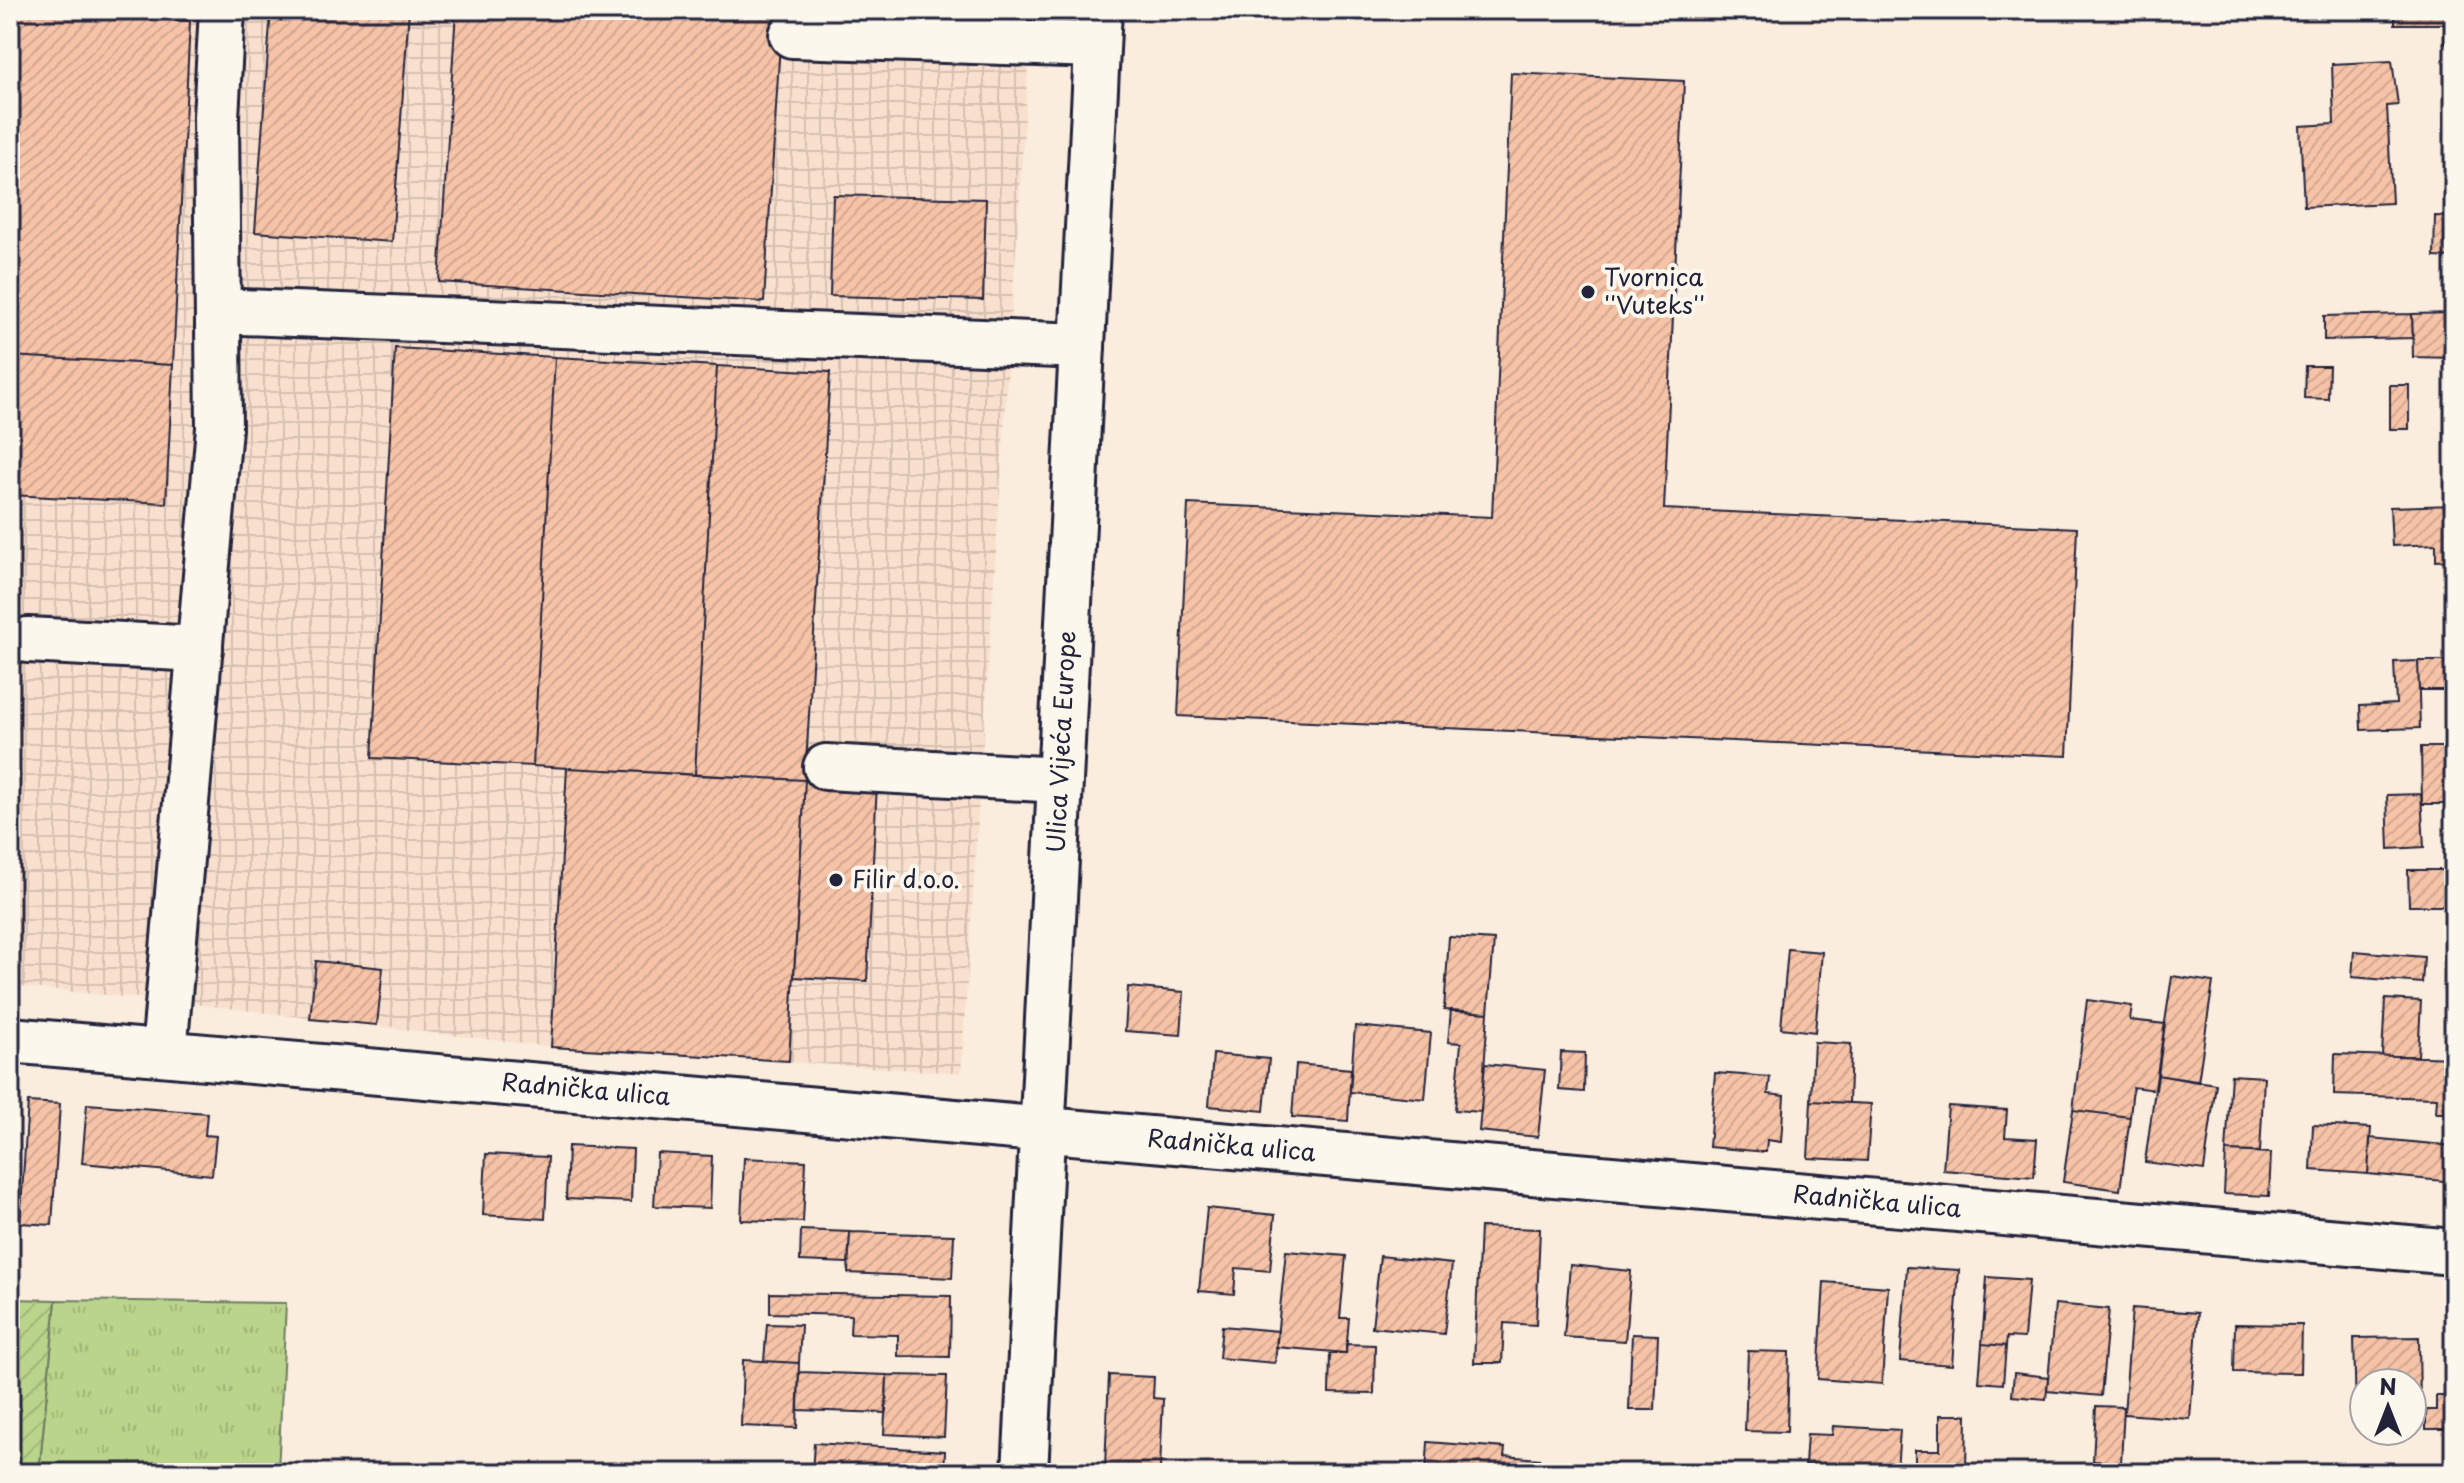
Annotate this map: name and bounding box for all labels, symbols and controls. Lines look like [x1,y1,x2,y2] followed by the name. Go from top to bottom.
[1604,258,1705,322] place label: Tvornica ''Vuteks''
[1579,283,1597,301] marker: Tvornica ''Vuteks''
[1036,630,1084,854] street label: Ulica Vijeća Europe
[852,860,960,896] place label: Filir d.o.o.
[827,871,845,889] marker: Filir d.o.o.
[500,1063,672,1113] street label: Radnička ulica
[1146,1119,1317,1169] street label: Radnička ulica
[1791,1175,1963,1225] street label: Radnička ulica
[2348,1367,2428,1447] north arrow
[2379,1369,2397,1402] text: N

